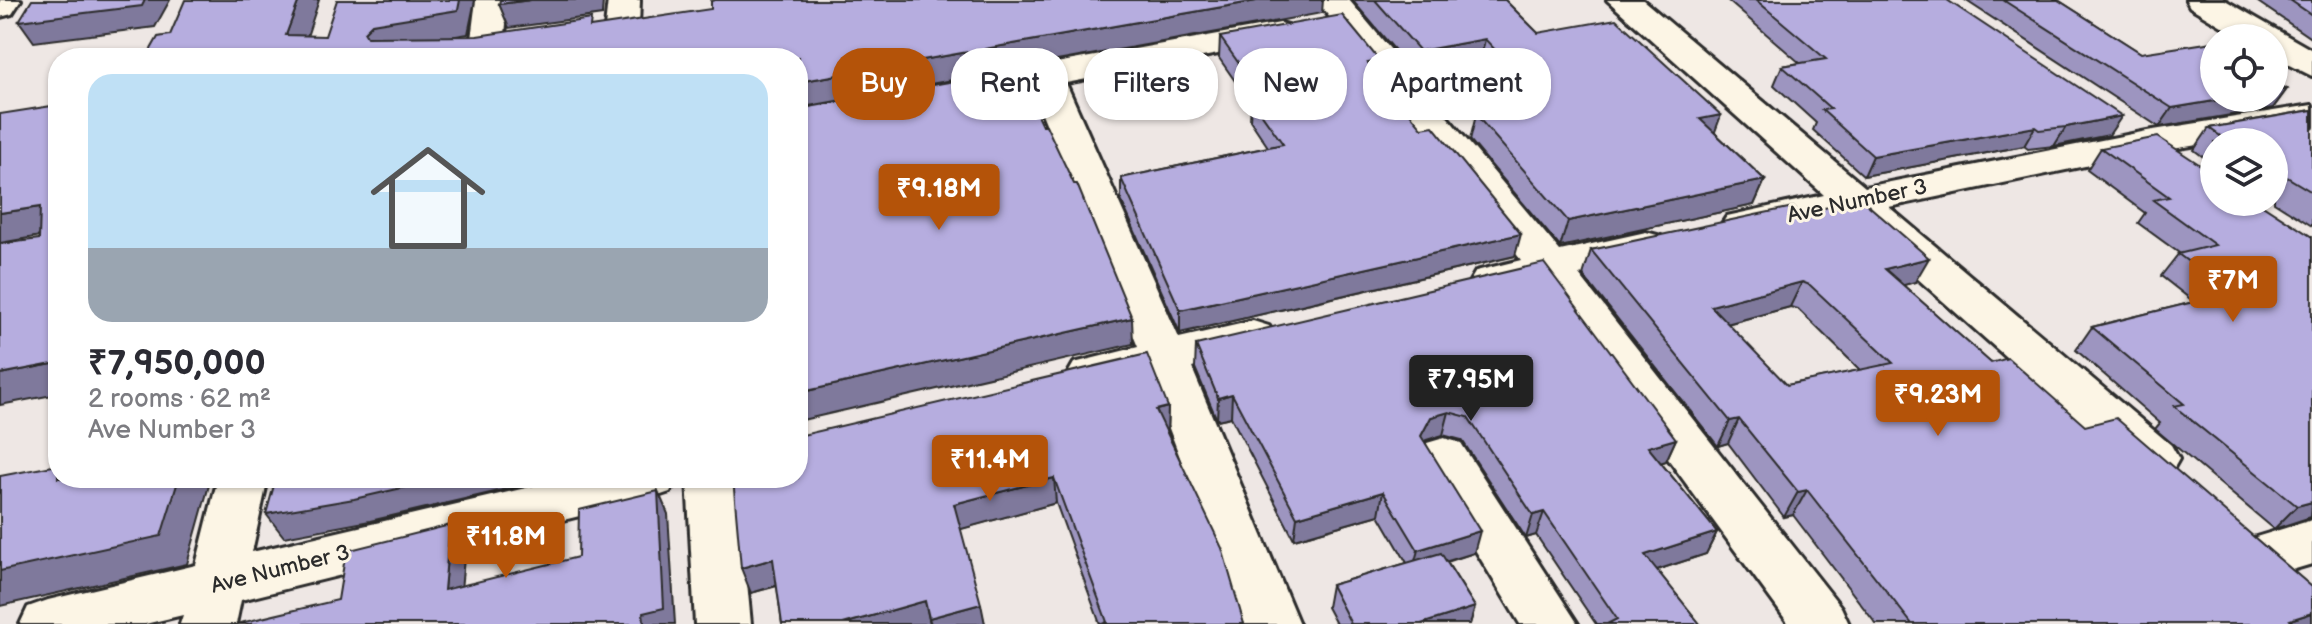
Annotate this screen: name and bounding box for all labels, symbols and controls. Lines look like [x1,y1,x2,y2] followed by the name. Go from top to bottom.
[2200,24,2288,216] map controls
[2200,24,2288,112] button: locate
[832,48,935,120] chip: Buy
[951,48,1068,120] chip: Rent
[1084,48,1218,120] chip: Filters
[1234,48,1347,120] chip: New
[1363,48,1551,120] chip: Apartment
[356,126,500,270] icon: home
[2200,128,2288,216] button: layers
[874,164,1004,232] pin: ₹9.18M
[1785,173,1930,229] street label: Ave Number 3
[897,174,981,205] text: ₹9.18M
[2194,256,2272,324] pin: ₹7M
[2207,266,2259,297] text: ₹7M
[88,343,266,384] text: ₹7,950,000
[1406,355,1536,423] pin: ₹7.95M
[1427,365,1515,396] text: ₹7.95M
[1873,370,2003,438] pin: ₹9.23M
[1894,380,1982,411] text: ₹9.23M
[88,384,271,415] text: 2 rooms · 62 m²
[88,415,256,446] text: Ave Number 3
[925,435,1055,503] pin: ₹11.4M
[950,445,1030,476] text: ₹11.4M
[441,512,571,580] pin: ₹11.8M
[466,522,546,553] text: ₹11.8M
[208,539,353,600] street label: Ave Number 3

